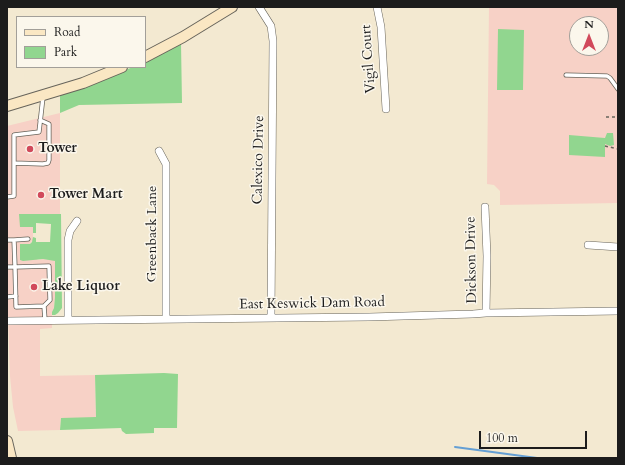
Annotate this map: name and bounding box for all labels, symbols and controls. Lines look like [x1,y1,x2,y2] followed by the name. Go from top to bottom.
[16,16,146,68] legend
[569,16,609,56] north arrow
[584,17,594,32] text: N
[54,24,80,40] text: Road
[358,24,380,94] street label: Vigil Court
[54,44,77,60] text: Park
[250,115,268,205] street label: Calexico Drive
[38,141,77,157] place label: Tower
[25,144,35,154] marker: Tower
[145,186,161,282] street label: Greenback Lane
[49,187,123,203] place label: Tower Mart
[36,190,46,200] marker: Tower Mart
[463,216,481,304] street label: Dickson Drive
[42,279,120,295] place label: Lake Liquor
[29,282,39,292] marker: Lake Liquor
[239,294,385,314] street label: East Keswick Dam Road
[481,423,589,449] scale bar
[486,430,518,446] text: 100 m

